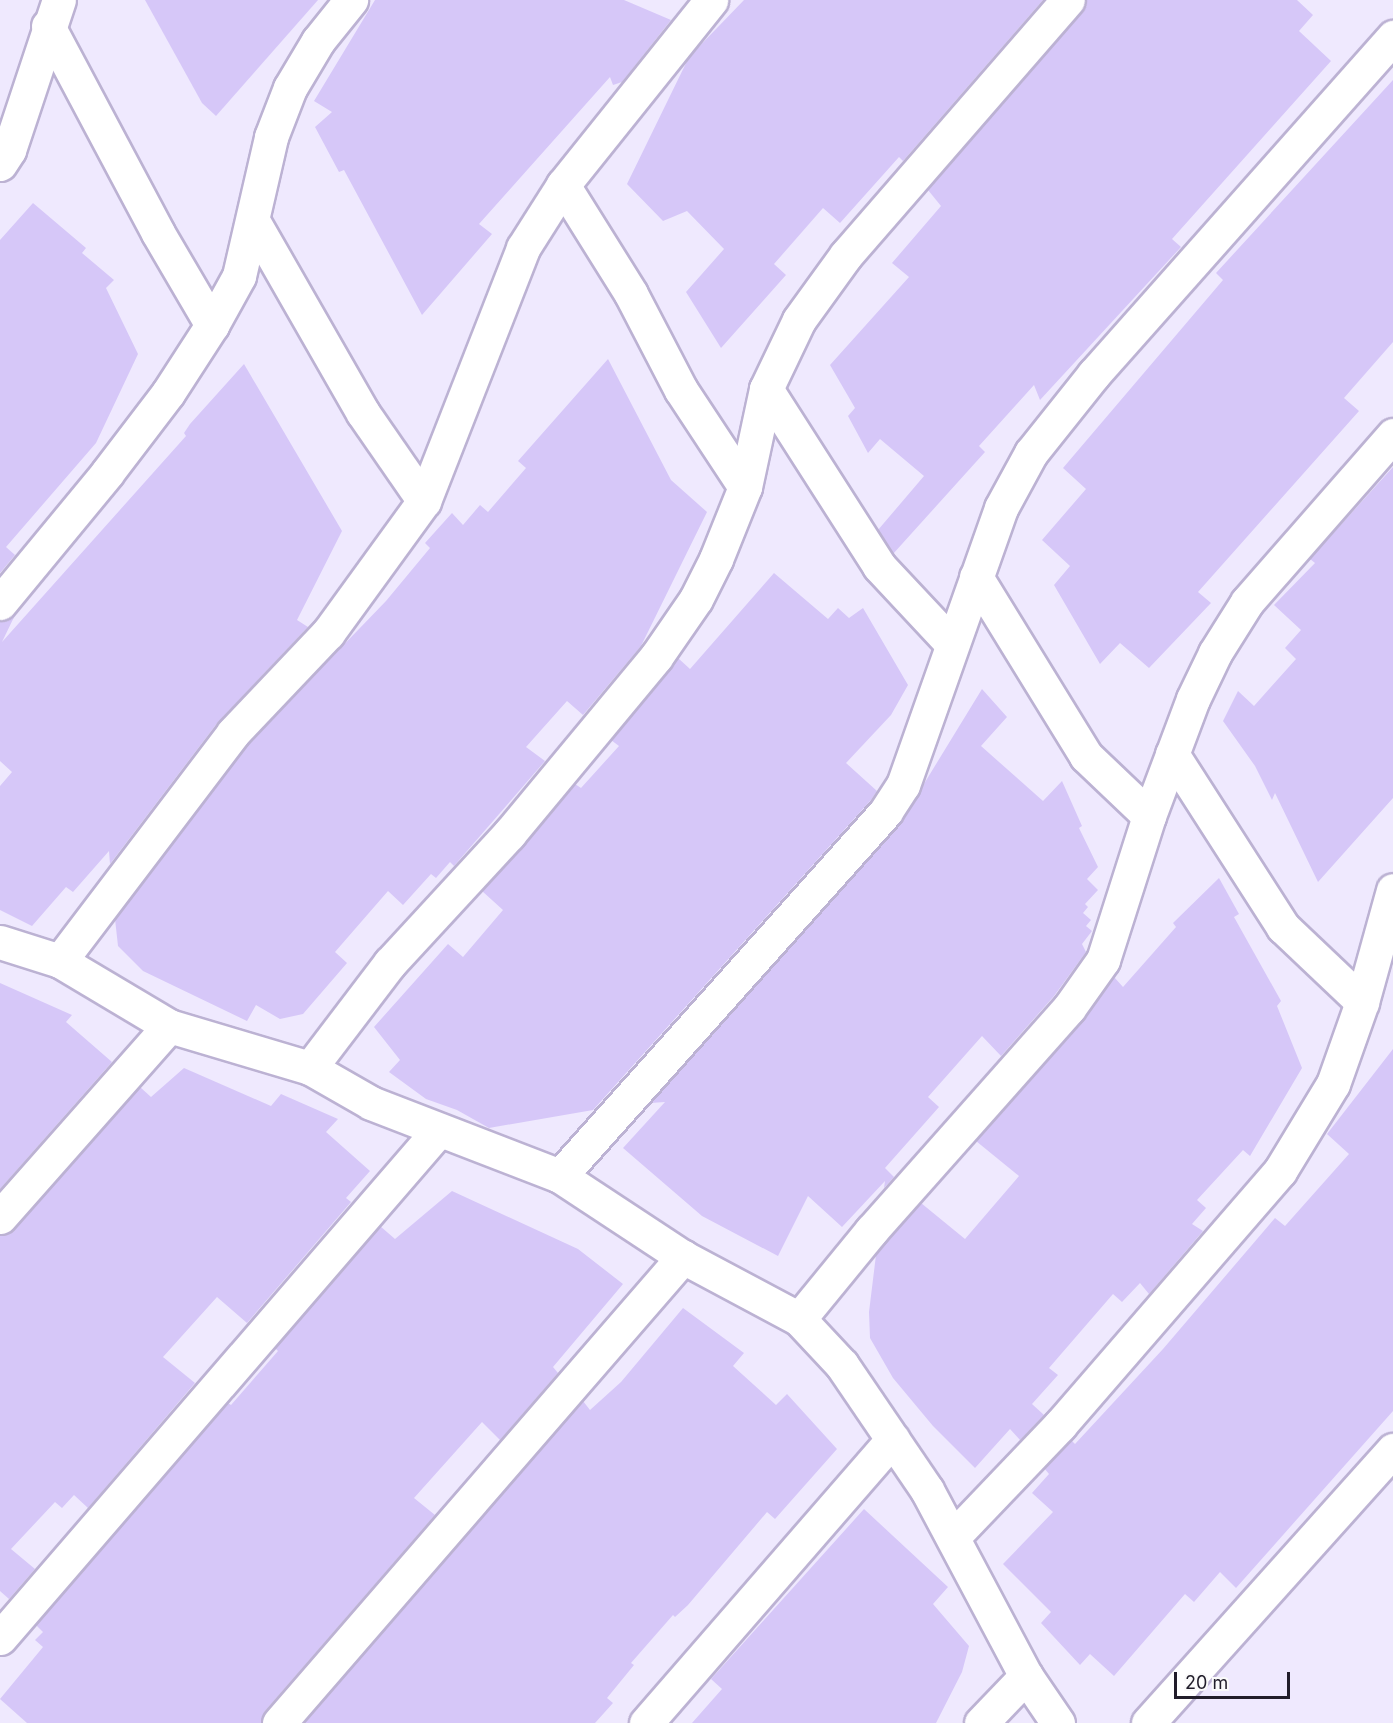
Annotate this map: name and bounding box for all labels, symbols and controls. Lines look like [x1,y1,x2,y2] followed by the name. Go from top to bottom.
[1177,1660,1292,1698] scale bar
[1185,1672,1228,1693] text: 20 m

